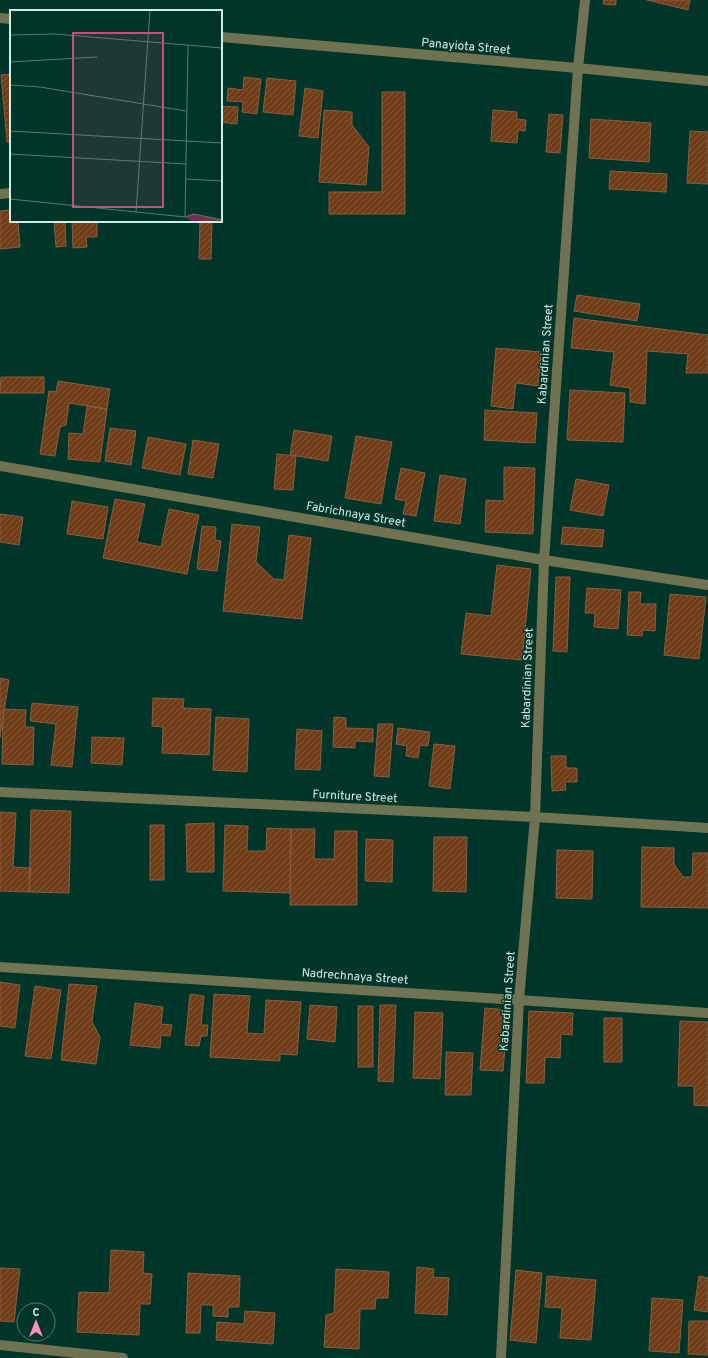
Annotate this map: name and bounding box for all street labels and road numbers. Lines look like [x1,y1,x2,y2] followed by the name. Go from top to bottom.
[421,35,511,59] street label: Panayiota Street
[535,303,557,405] street label: Kabardinian Street
[305,498,407,532] street label: Fabrichnaya Street
[518,628,538,729] street label: Kabardinian Street
[312,787,398,807] street label: Furniture Street
[497,950,519,1052] street label: Kabardinian Street
[301,965,409,989] street label: Nadrechnaya Street

